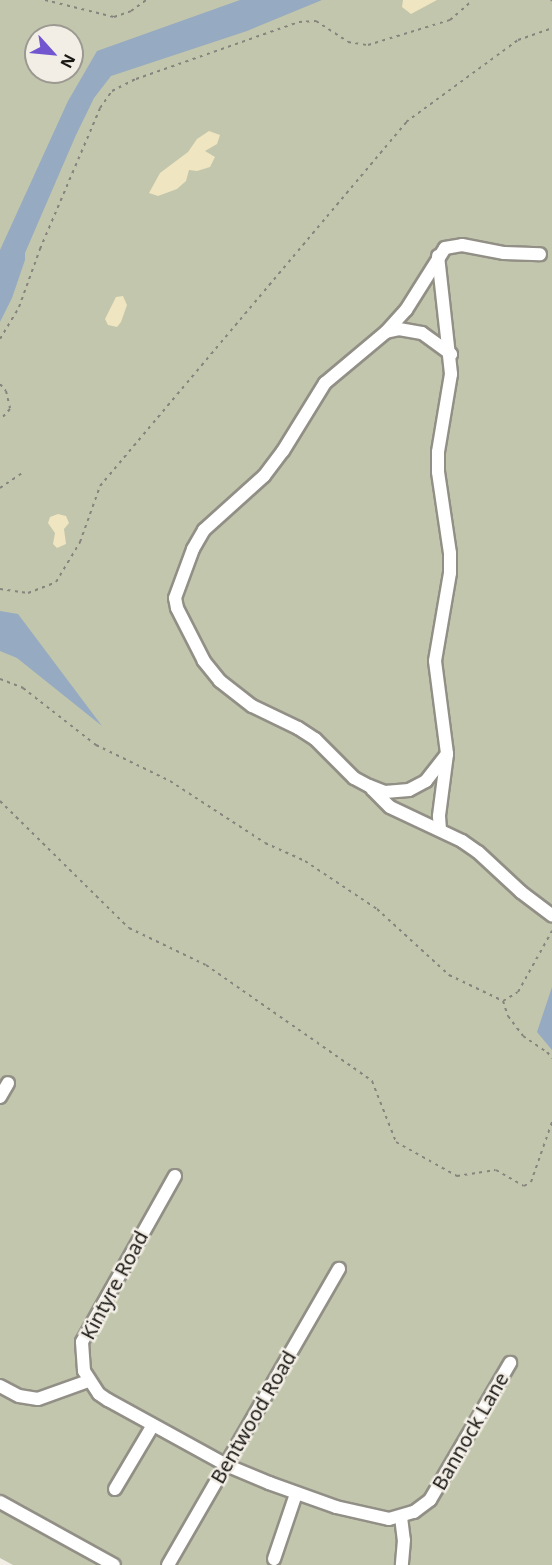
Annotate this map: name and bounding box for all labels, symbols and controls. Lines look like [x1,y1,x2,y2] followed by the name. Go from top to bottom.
[24,24,84,84] north arrow
[56,50,81,72] text: N
[75,1227,153,1343] street label: Kintyre Road
[205,1346,301,1488] street label: Bentwood Road
[427,1368,513,1494] street label: Bannock Lane

